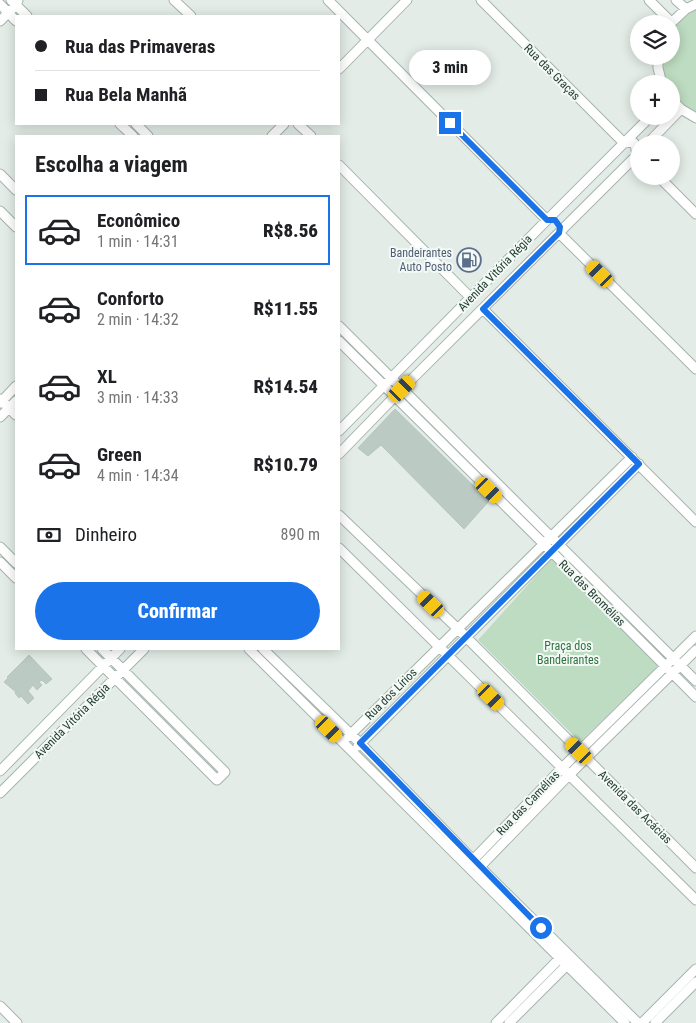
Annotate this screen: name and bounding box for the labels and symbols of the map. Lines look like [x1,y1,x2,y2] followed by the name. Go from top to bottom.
[521,41,583,103] street label: Rua das Graças
[409,51,491,86] callout: 3 min
[439,112,461,134] route end
[455,232,535,314] street label: Avenida Vitória Régia
[390,246,452,274] place label: Bandeirantes Auto Posto
[456,247,482,273] fuel station icon: Bandeirantes Auto Posto
[584,258,615,290] car
[386,373,417,405] car
[472,474,505,506] car
[556,557,628,629] street label: Rua das Bromélias
[414,588,447,620] car
[537,639,599,667] park label: Praça dos Bandeirantes
[362,665,420,723] street label: Rua dos Lírios
[31,680,113,762] street label: Avenida Vitória Régia
[475,681,506,713] car
[313,713,344,745] car
[563,735,594,767] car
[595,767,675,847] street label: Avenida das Acácias
[494,768,562,838] street label: Rua das Camélias
[530,917,552,939] route start

